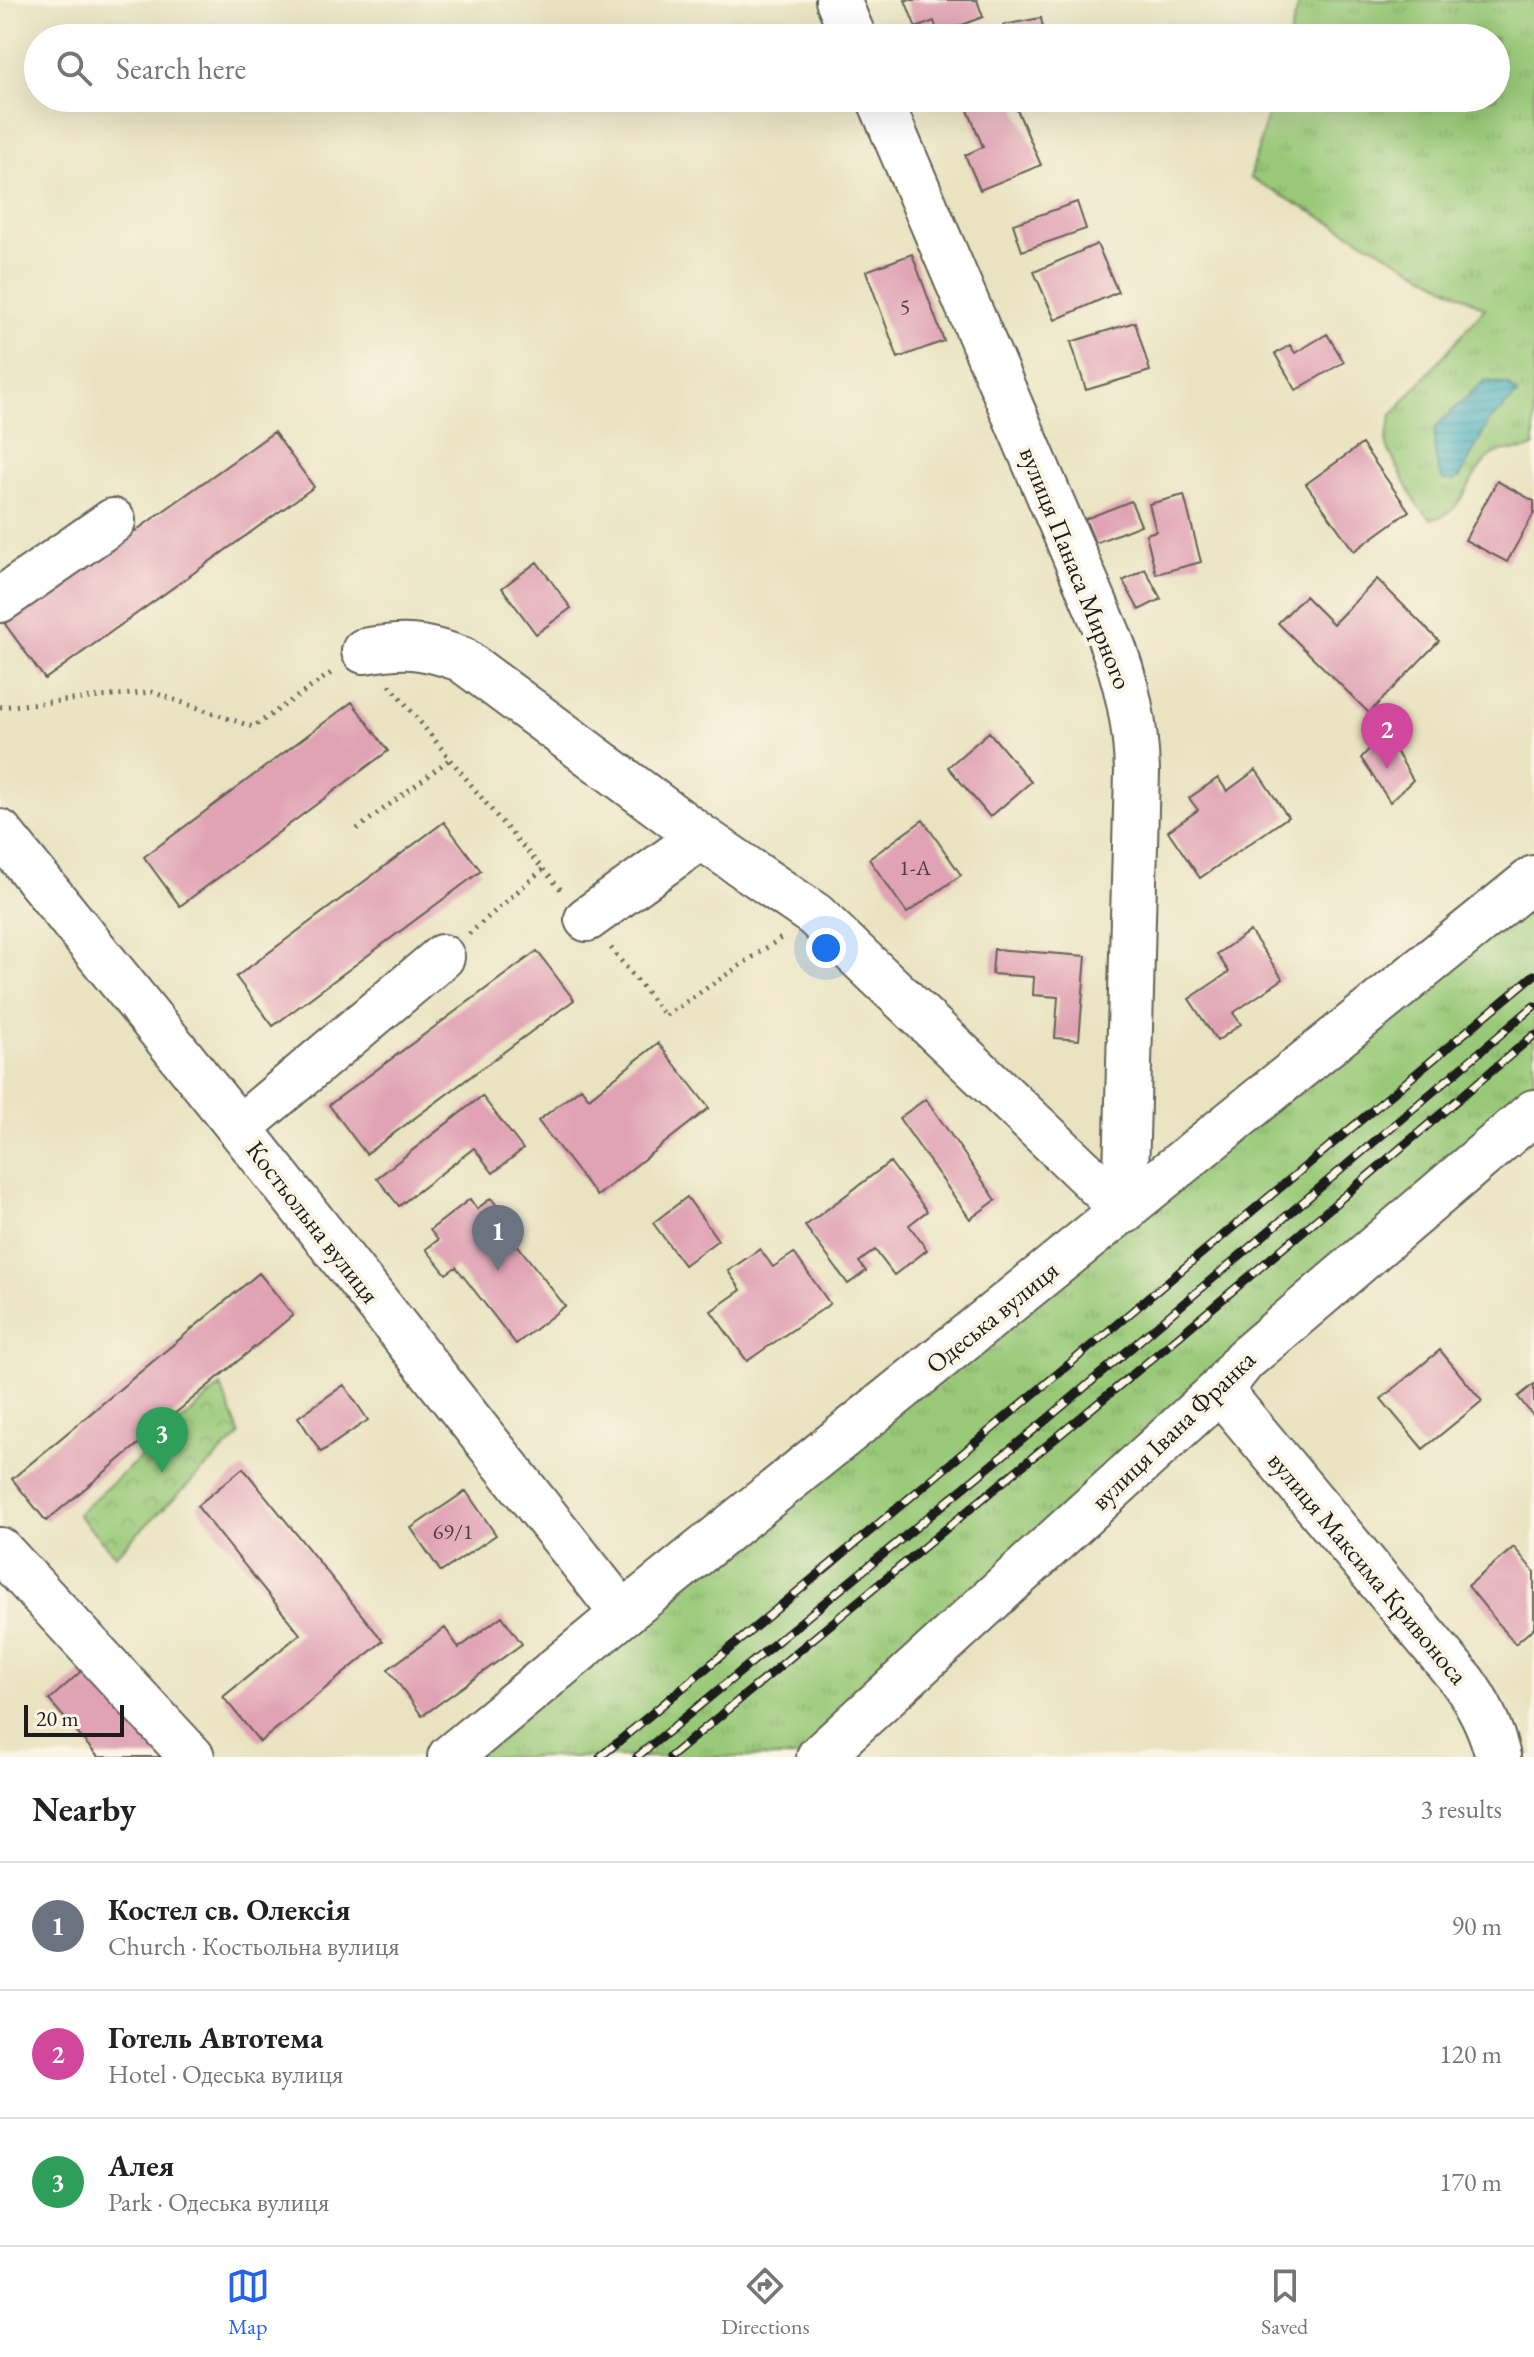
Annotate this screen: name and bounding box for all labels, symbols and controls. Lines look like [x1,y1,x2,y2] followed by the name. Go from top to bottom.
[24,24,1510,112] search box
[52,46,96,90] icon: search
[116,49,246,88] text: Search here
[900,292,910,321] house number: 5
[1012,442,1140,694] street label: вулиця Панаса Мирного
[1361,703,1413,769] pin: 2
[899,853,932,882] house number: 1-А
[806,928,846,968] your location
[239,1134,387,1310] street label: Костьольна вулиця
[472,1205,524,1271] pin: 1
[919,1253,1065,1381] street label: Одеська вулиця
[1083,1342,1263,1517] street label: вулиця Івана Франка
[136,1407,188,1473] pin: 3
[1260,1444,1476,1692] street label: вулиця Максима Кривоноса
[433,1517,473,1546] house number: 69/1
[24,1701,124,1737] scale bar
[36,1704,79,1733] text: 20 m
[32,1787,136,1831] text: Nearby
[1421,1792,1502,1826] text: 3 results
[108,1890,351,1929] text: Костел св. Олексія
[51,1909,65,1943] text: 1
[1452,1909,1502,1943] text: 90 m
[108,1929,400,1963] text: Church · Костьольна вулиця
[108,2018,323,2057] text: Готель Автотема
[51,2037,65,2071] text: 2
[1439,2037,1502,2071] text: 120 m
[108,2057,343,2091] text: Hotel · Одеська вулиця
[108,2146,174,2185] text: Алея
[51,2165,65,2199] text: 3
[1439,2165,1502,2199] text: 170 m
[108,2185,329,2219] text: Park · Одеська вулиця
[226,2264,270,2341] tab: Map
[721,2264,810,2341] tab: Directions
[1261,2264,1308,2341] tab: Saved

